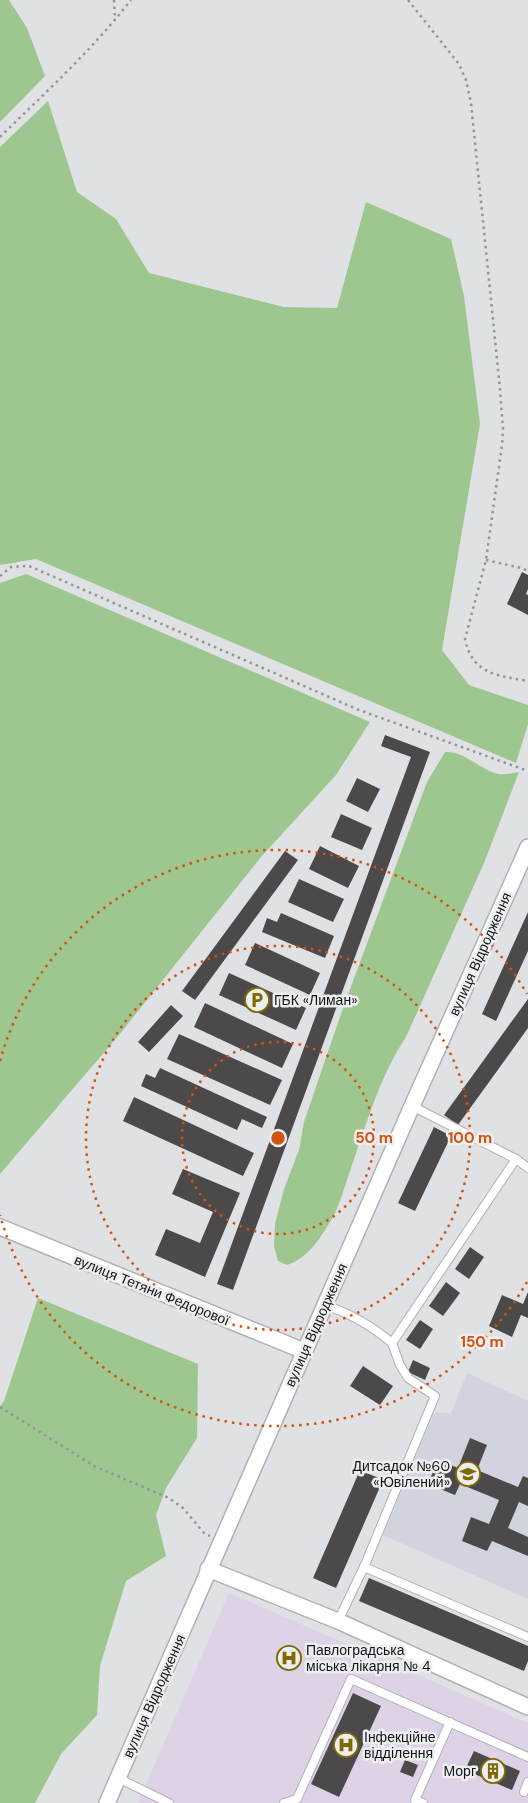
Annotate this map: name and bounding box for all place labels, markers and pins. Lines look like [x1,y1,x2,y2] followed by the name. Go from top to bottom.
[244,987,270,1013] parking icon: ГБК «Лиман»
[274,991,357,1009] place label: ГБК «Лиман»
[269,1129,287,1147] centre of rings
[352,1457,450,1491] place label: Дитсадок №60 «Ювілений»
[455,1461,481,1487] school or university icon: Дитсадок №60 «Ювілений»
[306,1641,431,1675] place label: Павлоградська міська лікарня № 4
[276,1645,302,1671] hospital icon: Павлоградська міська лікарня № 4
[364,1728,436,1762] place label: Інфекційне відділення
[333,1732,359,1758] hospital icon: Інфекційне відділення
[480,1758,506,1784] building icon: Морг
[444,1762,476,1780] place label: Морг

